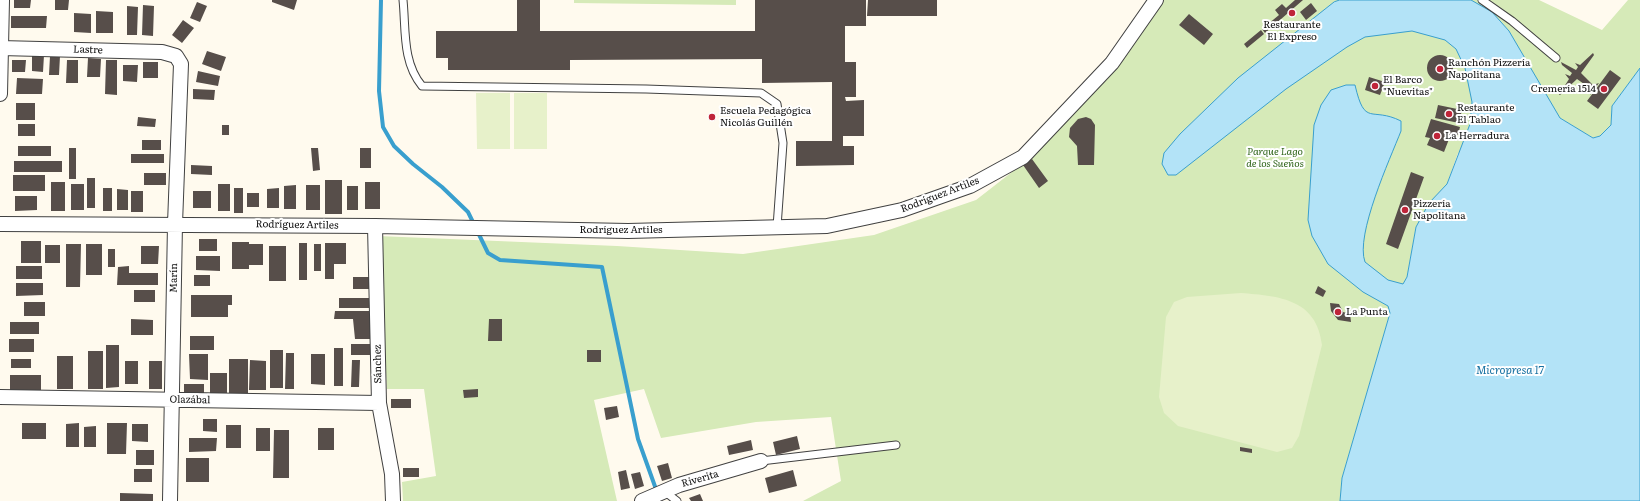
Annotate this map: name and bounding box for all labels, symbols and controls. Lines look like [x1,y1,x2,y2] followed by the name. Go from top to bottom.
[1287,8,1297,18] marker: Restaurante El Expreso
[1263,19,1321,42] place label: Restaurante El Expreso
[73,43,103,57] street label: Lastre
[1448,57,1530,80] place label: Ranchón Pizzería Napolitana
[1435,64,1445,74] marker: Ranchón Pizzería Napolitana
[1383,74,1433,98] place label: El Barco "Nuevitas"
[1370,81,1380,91] marker: El Barco "Nuevitas"
[1531,83,1596,95] place label: Cremería 1514
[1599,84,1609,94] marker: Cremería 1514
[1457,102,1514,126] place label: Restaurante El Tablao
[720,105,811,128] place label: Escuela Pedagógica Nicolás Guillén
[1444,109,1454,119] marker: Restaurante El Tablao
[707,112,717,122] marker: Escuela Pedagógica Nicolás Guillén
[1445,130,1509,142] place label: La Herradura
[1432,131,1442,141] marker: La Herradura
[1246,146,1304,170] park label: Parque Lago de los Sueños
[899,175,981,215] street label: Rodríguez Artiles
[1413,198,1466,222] place label: Pizzería Napolitana
[1400,205,1410,215] marker: Pizzería Napolitana
[255,218,339,232] street label: Rodríguez Artiles
[580,224,662,236] street label: Rodríguez Artiles
[168,263,180,293] street label: Marín
[1346,306,1388,318] place label: La Punta
[1333,307,1343,317] marker: La Punta
[372,344,384,384] street label: Sánchez
[1476,364,1544,378] water label: Micropresa 17
[169,394,211,406] street label: Olazábal
[680,468,720,490] street label: Riverita

